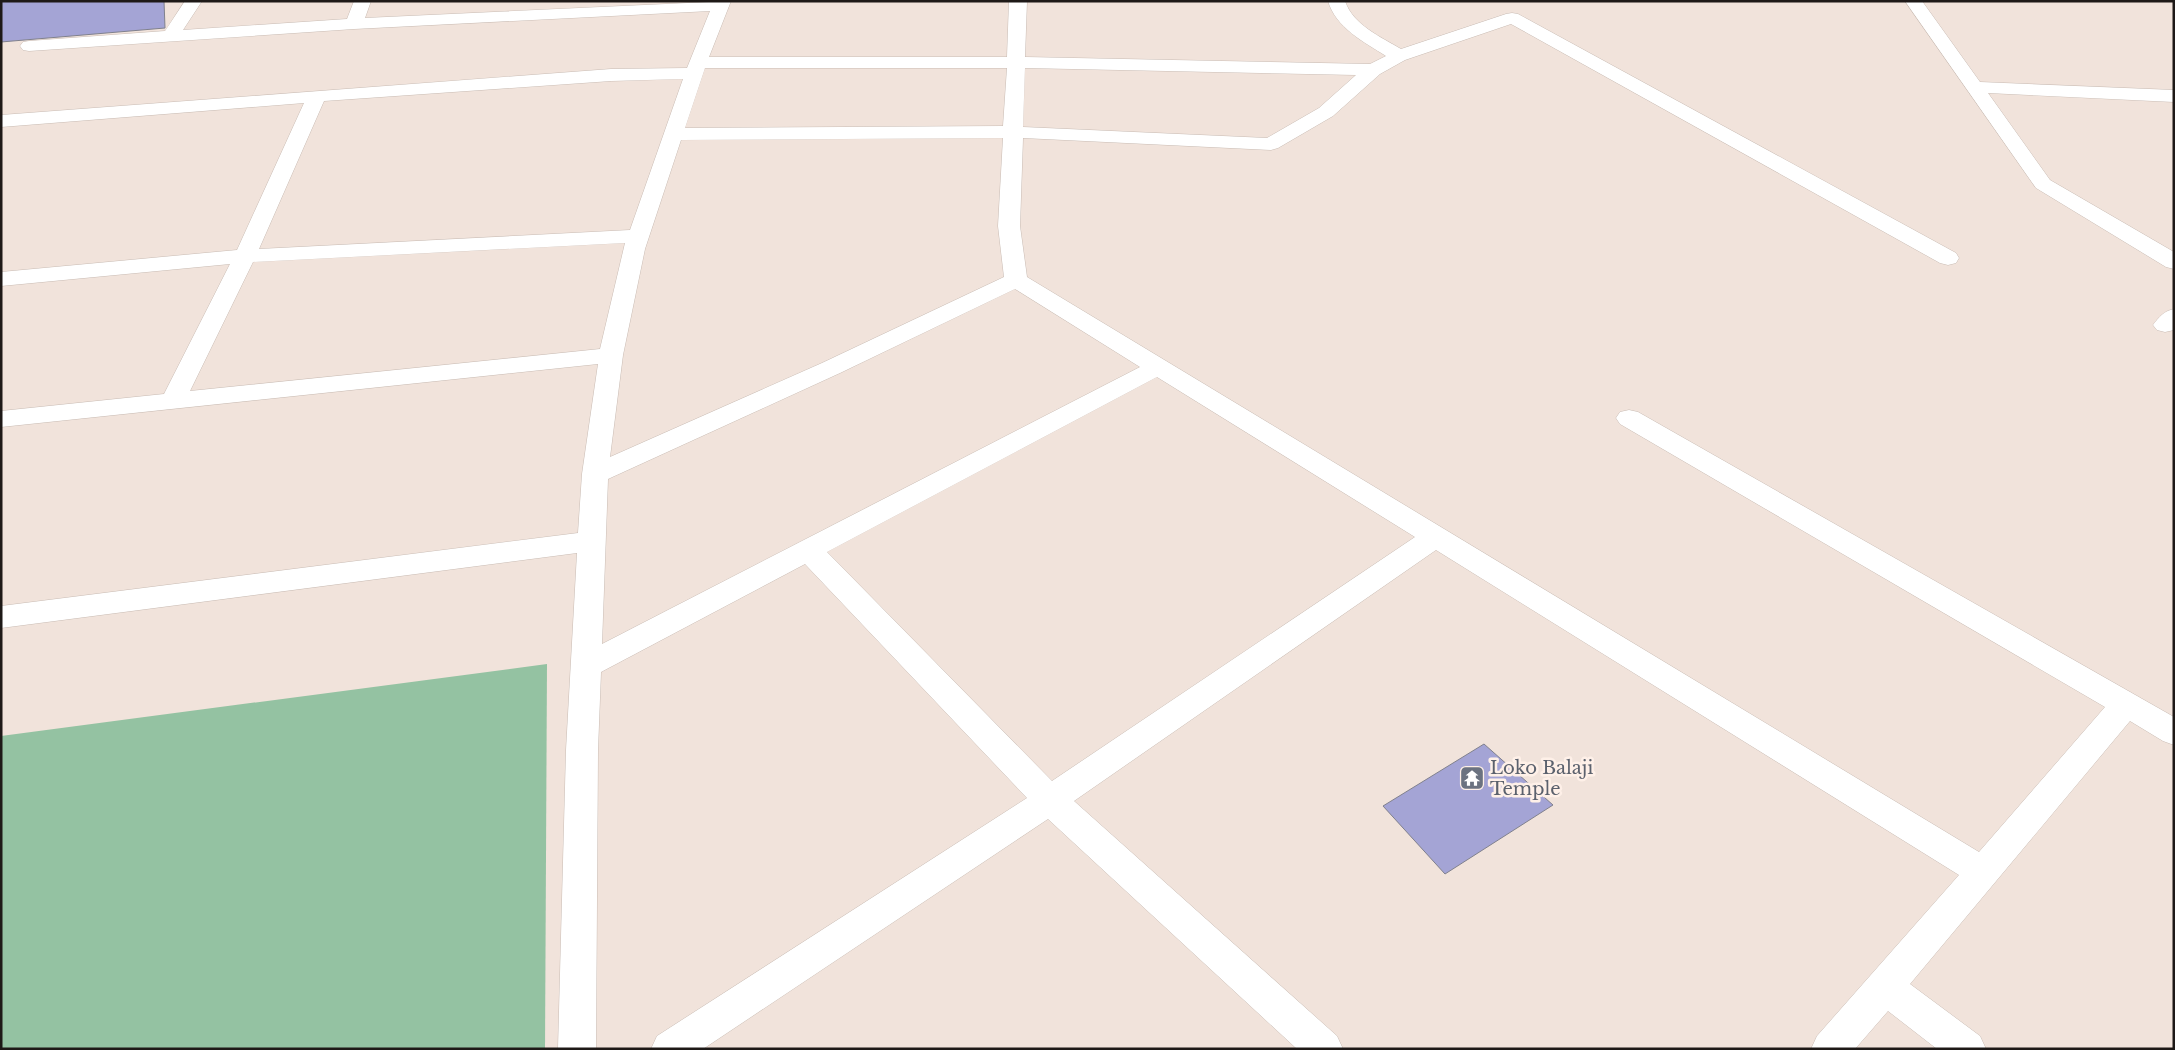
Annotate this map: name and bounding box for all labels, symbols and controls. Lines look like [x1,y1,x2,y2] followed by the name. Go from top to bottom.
[1490,757,1593,800] place label: Loko Balaji Temple
[1459,765,1485,791] temple icon: Loko Balaji Temple

